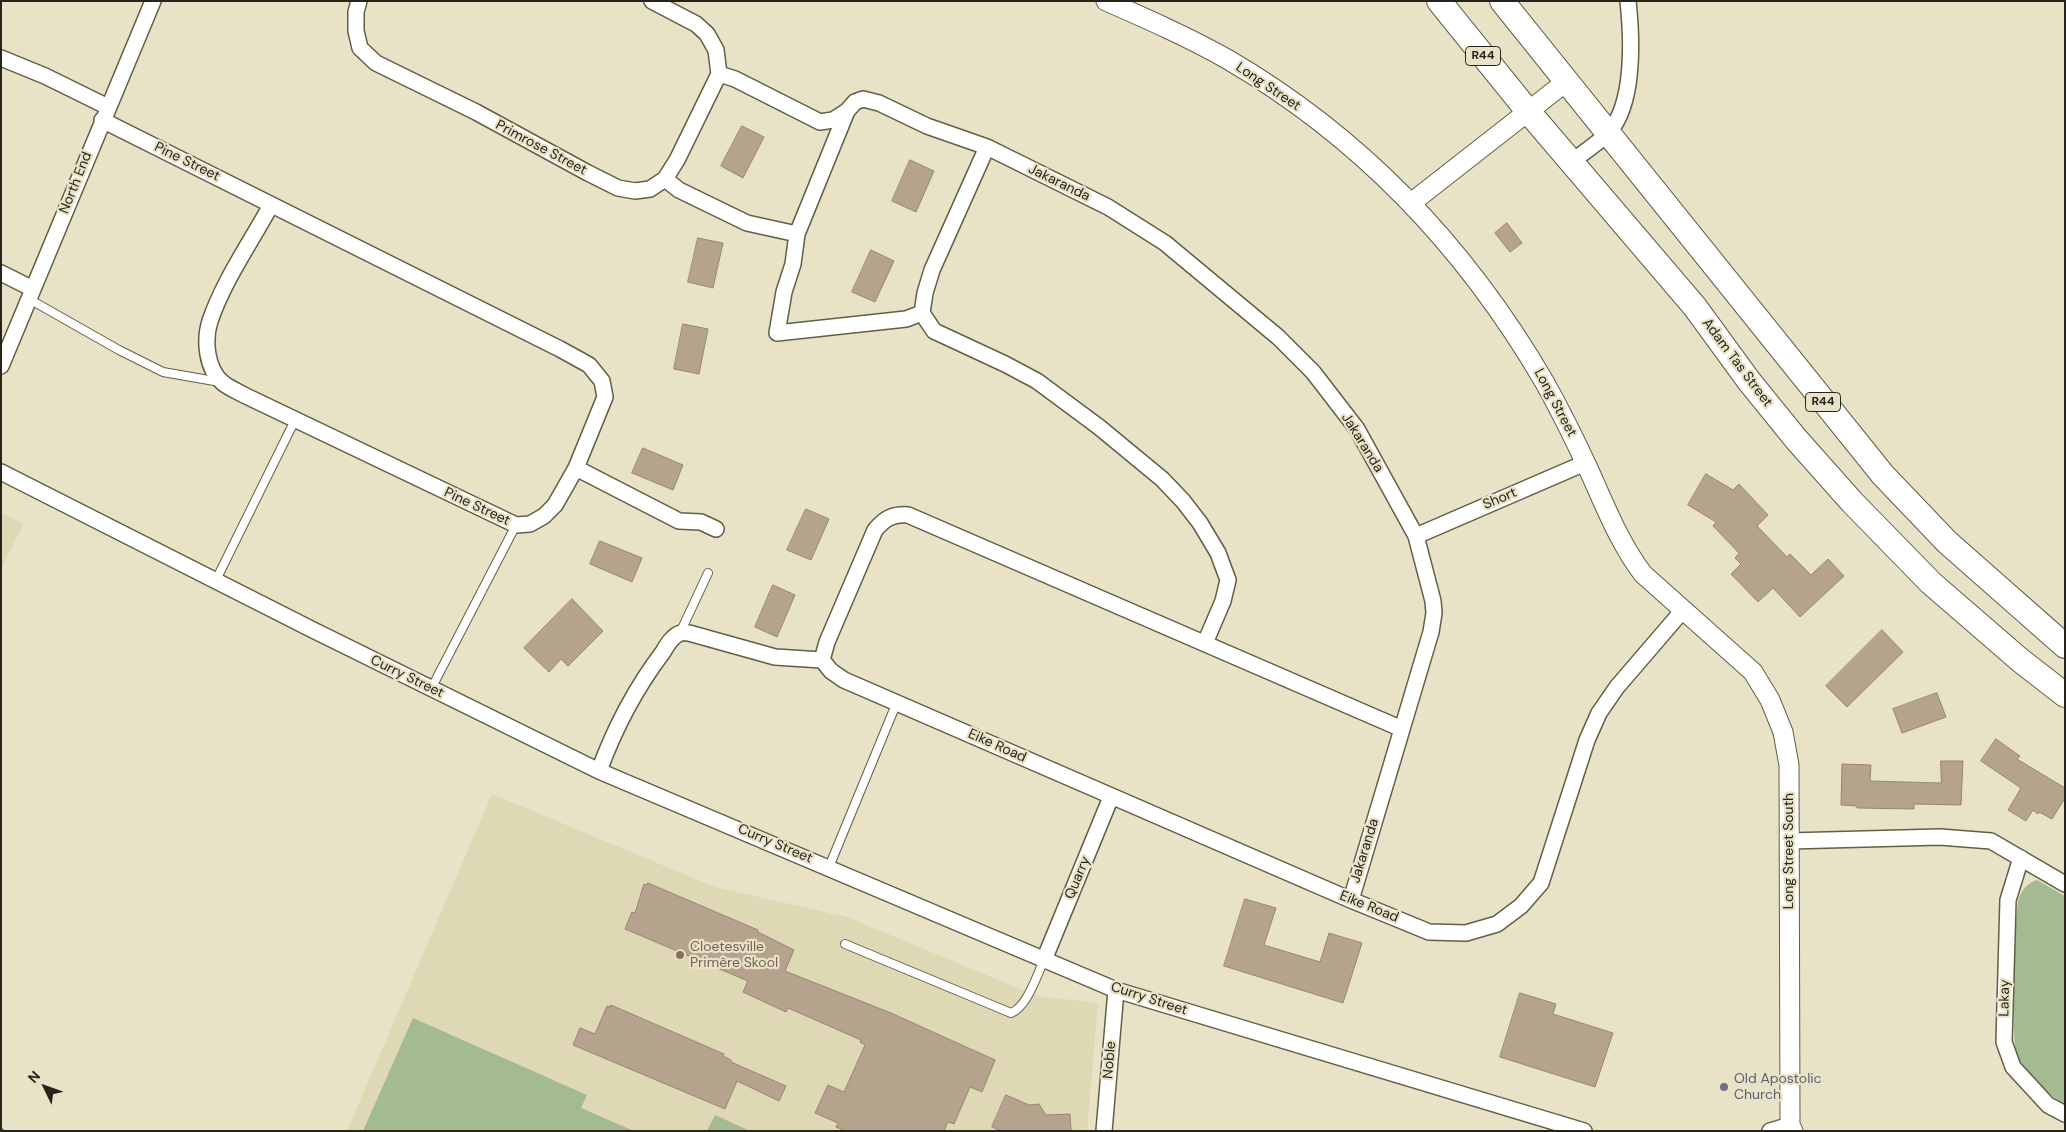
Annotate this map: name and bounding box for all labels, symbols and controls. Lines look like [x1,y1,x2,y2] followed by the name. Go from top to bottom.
[1466,46,1500,66] road number: R44
[1232,59,1304,115] street label: Long Street
[493,117,589,179] street label: Primrose Street
[151,139,223,185] street label: Pine Street
[56,150,96,216] street label: North End
[1025,161,1093,205] street label: Jakaranda
[1698,315,1776,411] street label: Adam Tas Street
[1530,366,1580,440] street label: Long Street
[1806,392,1840,412] road number: R44
[1337,410,1387,476] street label: Jakaranda
[441,484,513,530] street label: Pine Street
[1481,484,1519,514] street label: Short
[368,652,446,702] street label: Curry Street
[965,726,1029,766] street label: Eike Road
[1781,793,1797,909] street label: Long Street South
[1347,817,1383,885] street label: Jakaranda
[735,821,815,867] street label: Curry Street
[1062,854,1094,902] street label: Quarry
[1337,888,1401,926] street label: Eike Road
[690,939,778,972] place label: Cloetesville Primêre Skool
[674,949,686,961] marker: Cloetesville Primêre Skool
[1109,979,1189,1019] street label: Curry Street
[1996,979,2014,1017] street label: Lakay
[1100,1040,1120,1080] street label: Noble
[20,1062,70,1112] north arrow
[24,1067,44,1087] text: N
[1734,1071,1822,1104] place label: Old Apostolic Church
[1718,1081,1730,1093] marker: Old Apostolic Church

